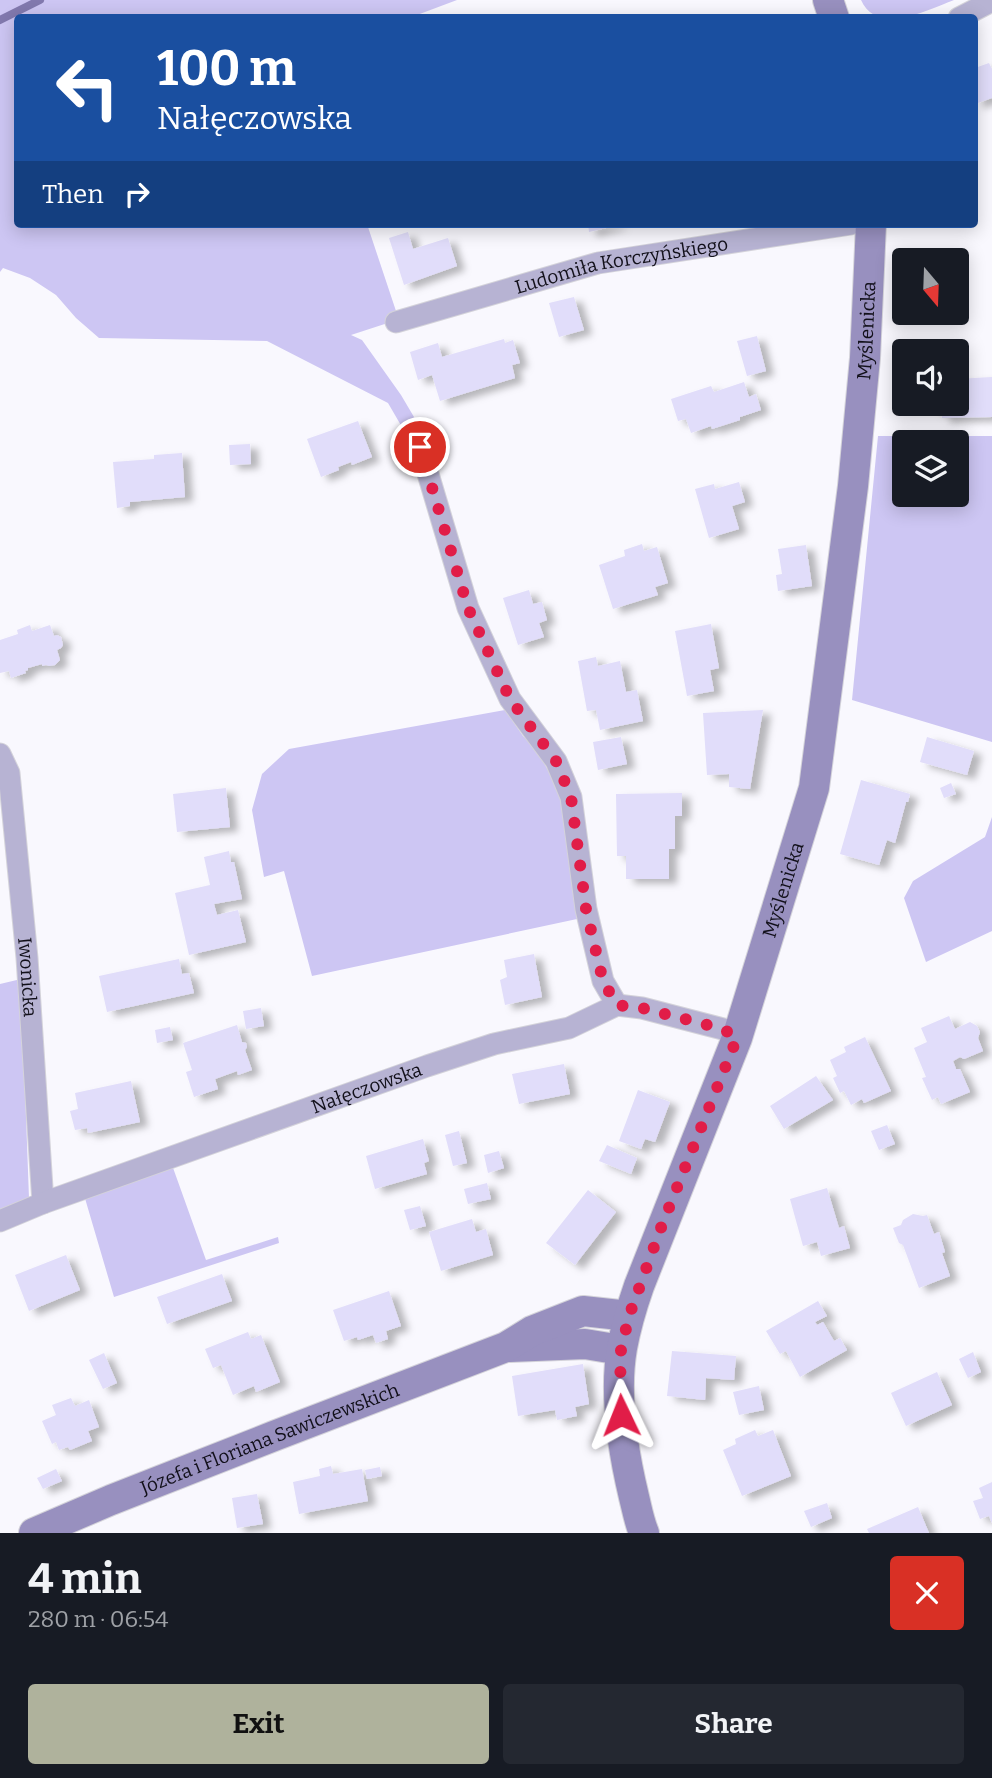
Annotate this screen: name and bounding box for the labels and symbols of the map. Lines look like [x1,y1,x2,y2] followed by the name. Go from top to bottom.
[512,232,730,299] street label: Ludomiła Korczyńskiego
[892,248,970,326] north arrow
[852,280,880,381] street label: Myślenicka
[390,417,450,477] pin
[758,839,809,941] street label: Myślenicka
[13,936,42,1018] street label: Iwonicka
[308,1058,426,1118] street label: Nałęczowska
[136,1378,403,1500] street label: Józefa i Floriana Sawiczewskich
[584,1378,658,1452] position arrow

